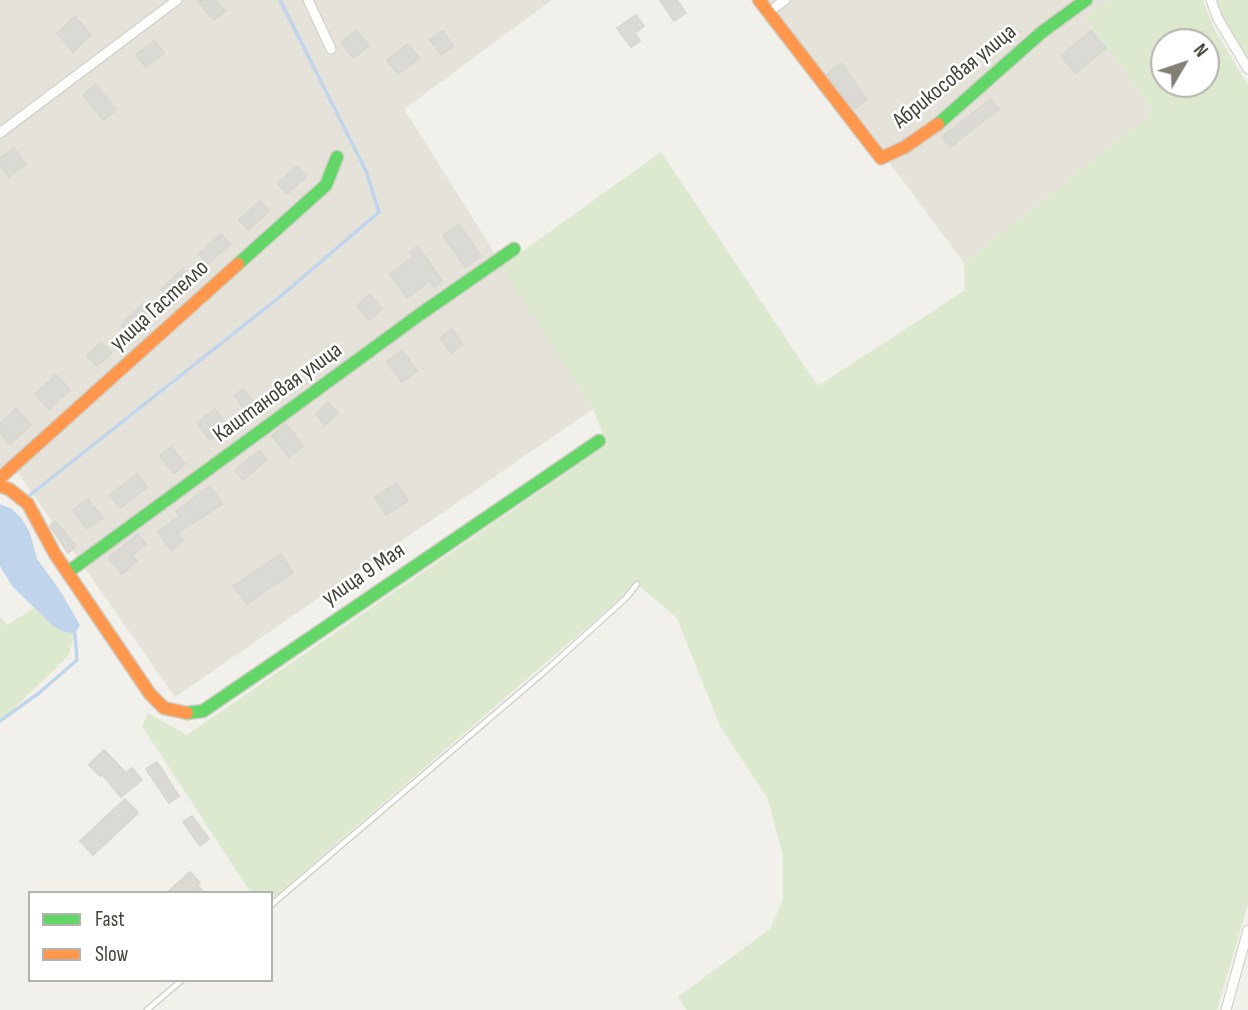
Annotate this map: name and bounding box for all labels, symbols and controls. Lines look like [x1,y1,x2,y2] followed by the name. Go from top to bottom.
[888,19,1022,135] street label: Абрикосовая улица
[1150,28,1220,98] north arrow
[1188,40,1212,62] text: N
[105,254,215,358] street label: улица Гастелло
[208,337,348,449] street label: Каштановая улица
[317,537,411,613] street label: улица 9 Мая
[28,891,273,982] legend
[95,907,125,932] text: Fast
[95,942,128,967] text: Slow

